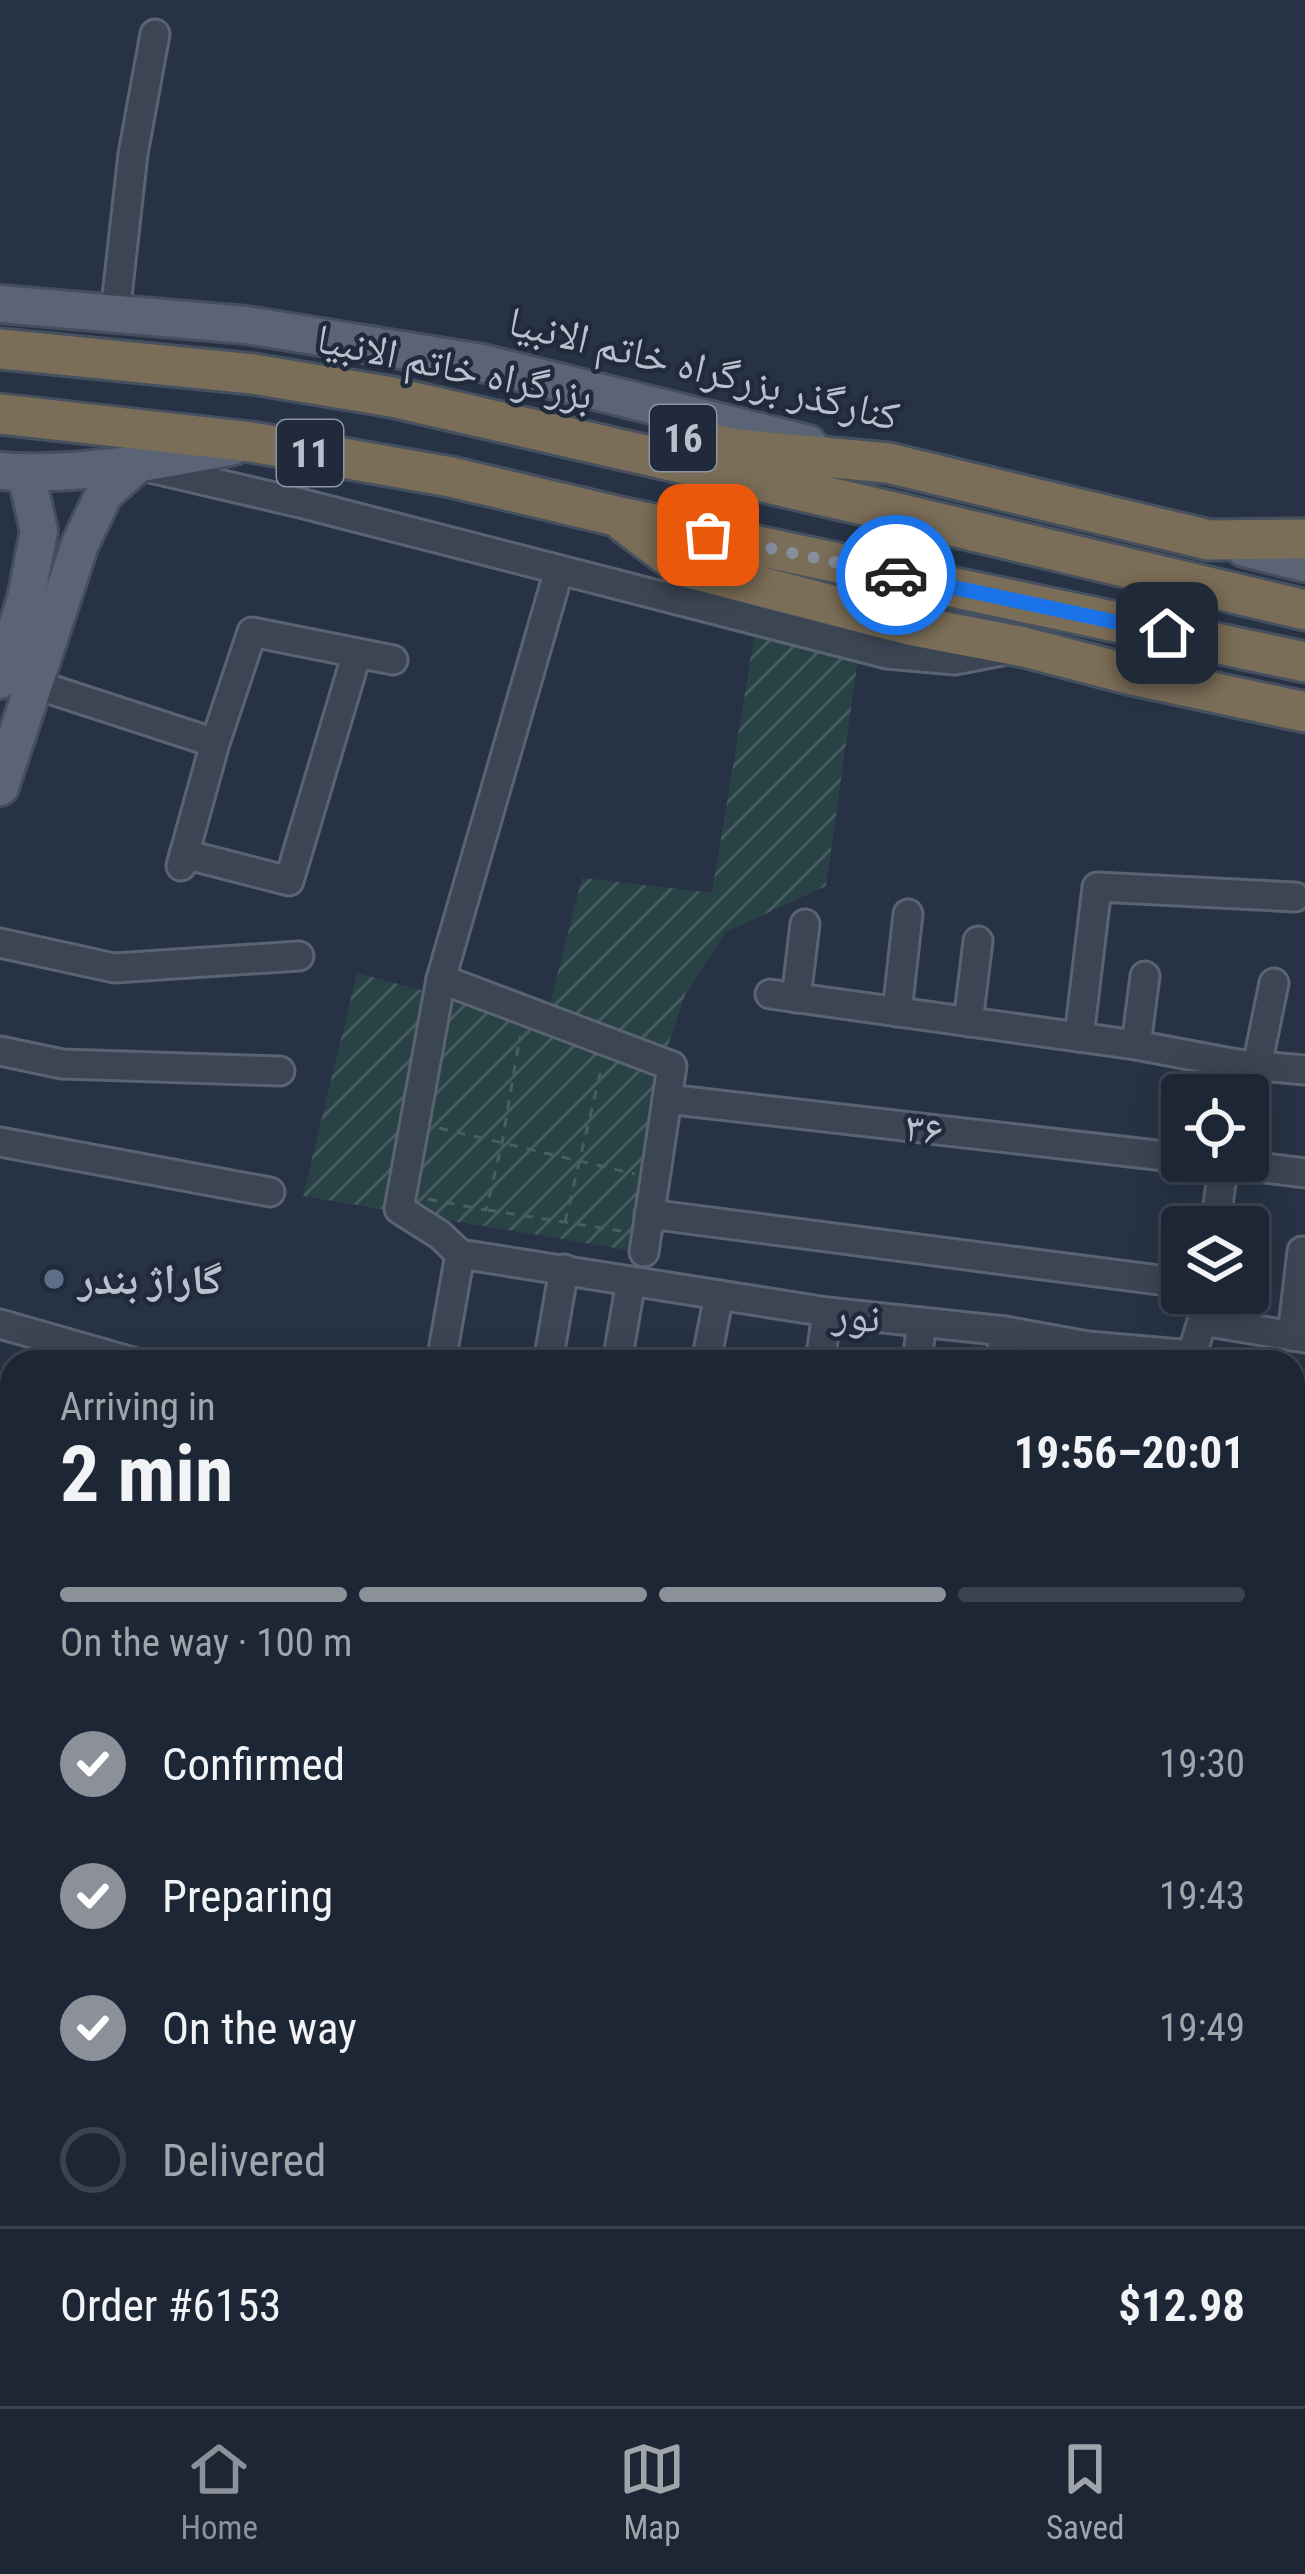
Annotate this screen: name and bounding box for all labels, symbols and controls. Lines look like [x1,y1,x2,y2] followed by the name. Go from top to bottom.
[503,296,904,444] street label: کنارگذر بزرگراه خاتم الانبیا
[312,313,597,423] street label: بزرگراه خاتم الانبیا
[650,405,716,471] road number: 16
[277,420,343,486] road number: 11
[657,484,759,586] pin
[675,502,741,568] icon: bag
[836,515,956,635] courier
[863,542,929,608] icon: car
[1116,582,1218,684] pin
[1134,600,1200,666] icon: home
[1161,1074,1269,1314] map controls
[1161,1074,1269,1182] button: locate
[902,1102,946,1155] street label: ۳۶
[1161,1206,1269,1314] button: layers
[76,1255,222,1304] place label: گاراژ بندر
[41,1266,67,1292] marker: گاراژ بندر
[830,1289,883,1342] street label: نور
[60,1384,216,1430] text: Arriving in
[1014,1426,1245,1479] text: 19:56–20:01
[60,1429,233,1520] text: 2 min
[60,1620,352,1666] text: On the way · 100 m
[60,1731,126,1797] icon: check
[162,1738,345,1791] text: Confirmed
[1159,1741,1245,1787] text: 19:30
[60,1863,126,1929] icon: check
[162,1870,333,1923] text: Preparing
[1159,1873,1245,1919] text: 19:43
[60,1995,126,2061] icon: check
[162,2002,357,2055] text: On the way
[1159,2005,1245,2051] text: 19:49
[162,2134,326,2187] text: Delivered
[60,2279,281,2332] text: Order #6153
[1118,2279,1245,2332] text: $12.98
[181,2436,258,2547] tab: Home
[619,2436,685,2547] tab: Map
[1046,2436,1124,2547] tab: Saved

